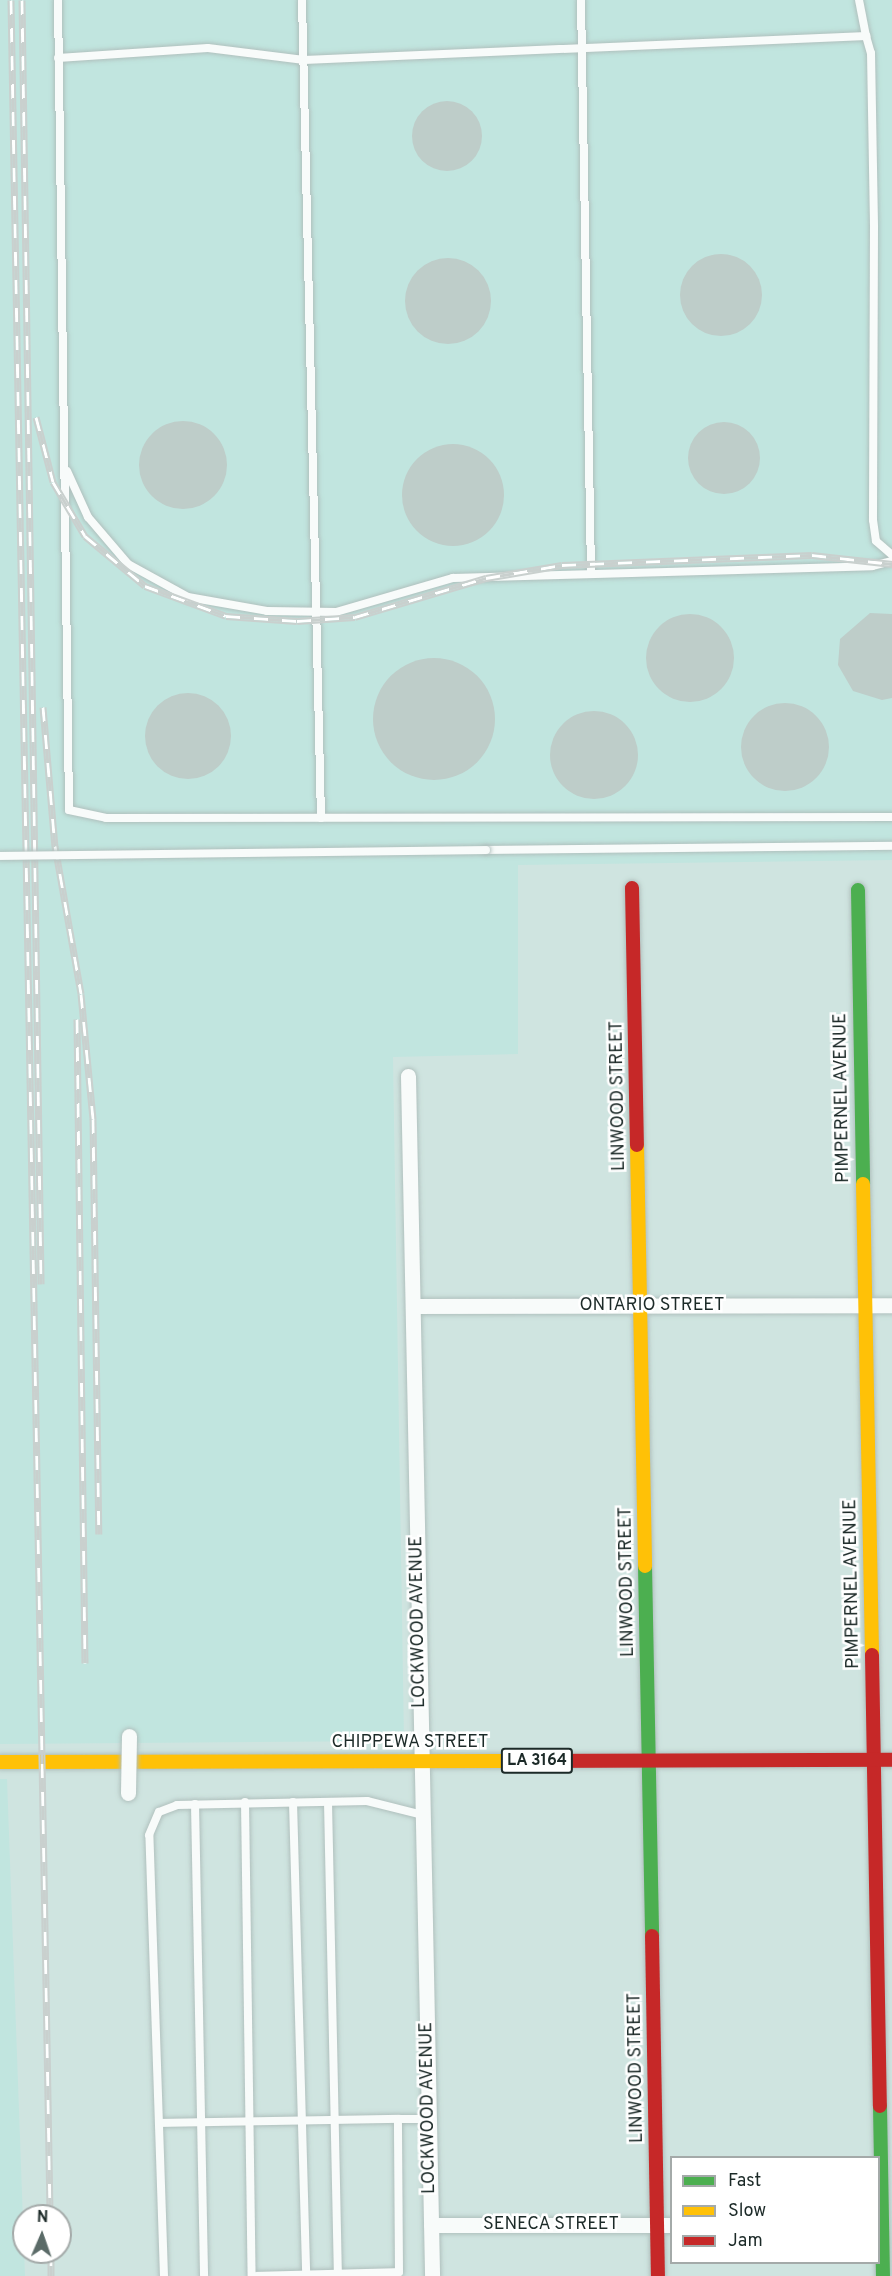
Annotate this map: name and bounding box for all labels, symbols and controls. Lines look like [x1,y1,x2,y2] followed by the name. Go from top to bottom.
[831,1012,855,1184] street label: PIMPERNEL AVENUE
[607,1021,631,1171] street label: LINWOOD STREET
[579,1295,725,1317] street label: ONTARIO STREET
[841,1498,865,1670] street label: PIMPERNEL AVENUE
[616,1507,640,1657] street label: LINWOOD STREET
[407,1535,431,1709] street label: LOCKWOOD AVENUE
[331,1732,489,1754] street label: CHIPPEWA STREET
[500,1748,574,1774] road number: LA 3164
[625,1993,649,2143] street label: LINWOOD STREET
[417,2021,441,2195] street label: LOCKWOOD AVENUE
[670,2156,880,2264] legend
[728,2170,761,2193] text: Fast
[728,2200,766,2223] text: Slow
[12,2204,72,2264] north arrow
[36,2208,49,2228] text: N
[483,2214,619,2236] street label: SENECA STREET
[728,2230,763,2253] text: Jam

